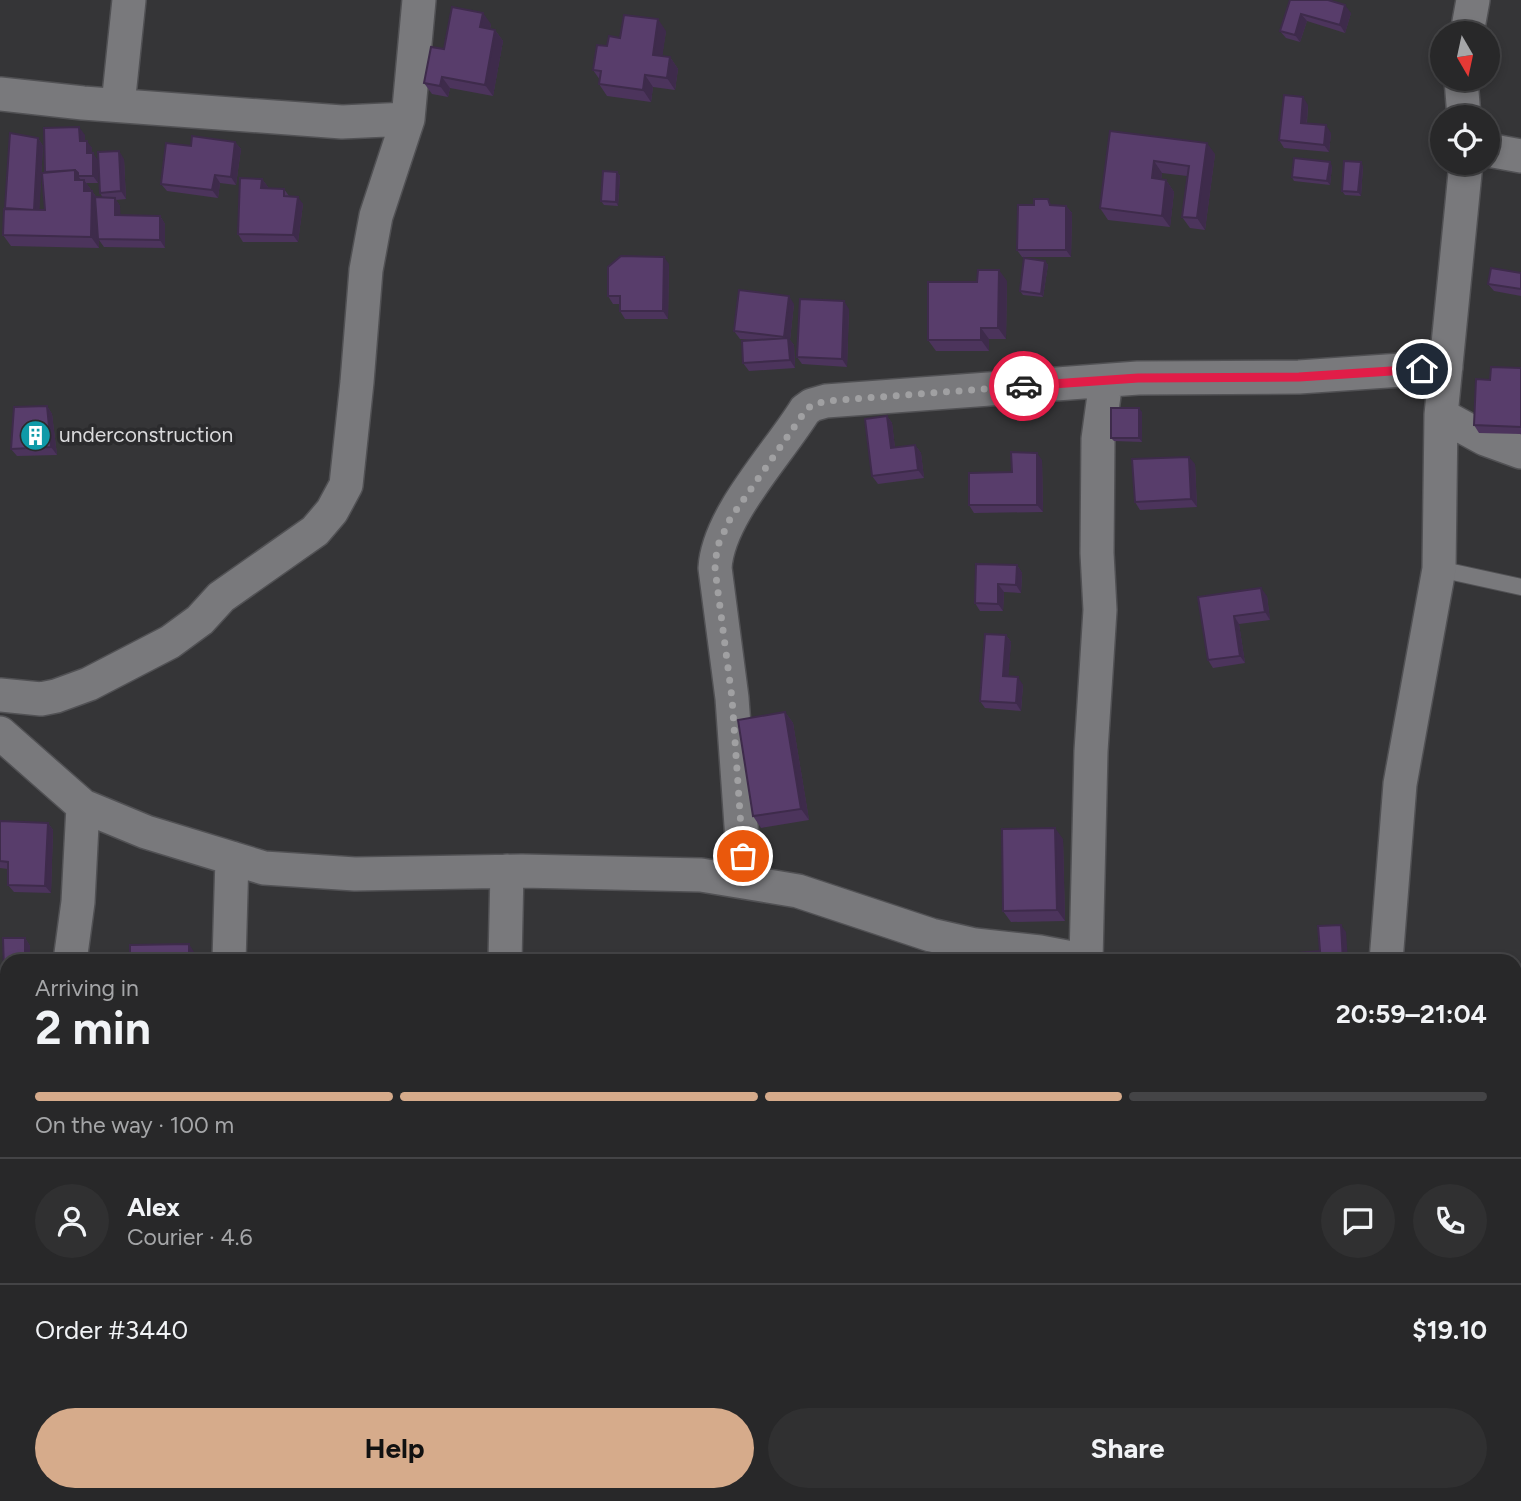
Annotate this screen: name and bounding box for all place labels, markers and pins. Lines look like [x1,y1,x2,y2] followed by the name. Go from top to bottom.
[1392,339,1452,399] pin
[19,418,53,452] building icon: underconstruction
[59,422,233,447] place label: underconstruction
[713,826,773,886] pin

